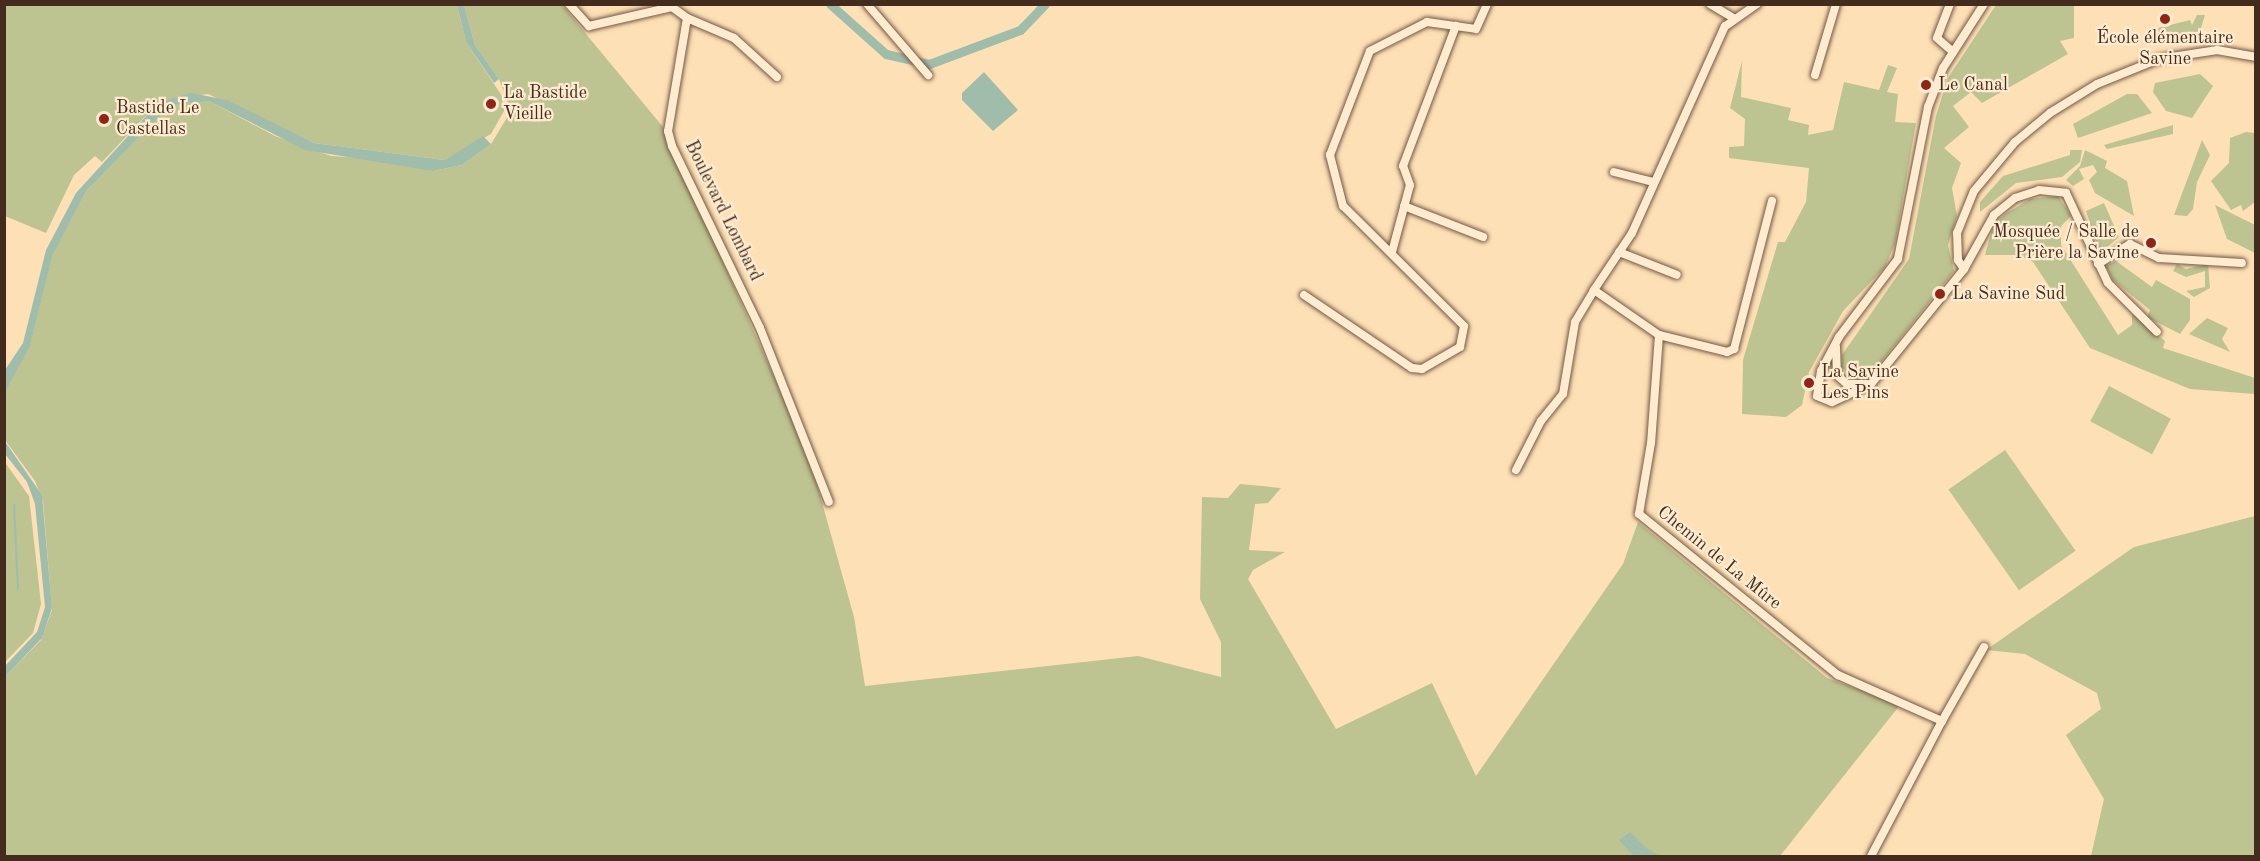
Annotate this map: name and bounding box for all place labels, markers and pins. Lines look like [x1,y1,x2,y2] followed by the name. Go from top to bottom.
[2158,12,2172,26] marker: École élémentaire Savine
[2097,28,2233,70] place label: École élémentaire Savine
[1938,74,2008,96] place label: Le Canal
[1919,78,1933,92] marker: Le Canal
[503,83,587,125] place label: La Bastide Vieille
[484,97,498,111] marker: La Bastide Vieille
[116,98,199,140] place label: Bastide Le Castellas
[97,112,111,126] marker: Bastide Le Castellas
[1993,222,2139,264] place label: Mosquée / Salle de Prière la Savine
[2144,236,2158,250] marker: Mosquée / Salle de Prière la Savine
[1952,283,2065,305] place label: La Savine Sud
[1933,287,1947,301] marker: La Savine Sud
[1821,362,1899,404] place label: La Savine Les Pins
[1802,376,1816,390] marker: La Savine Les Pins

